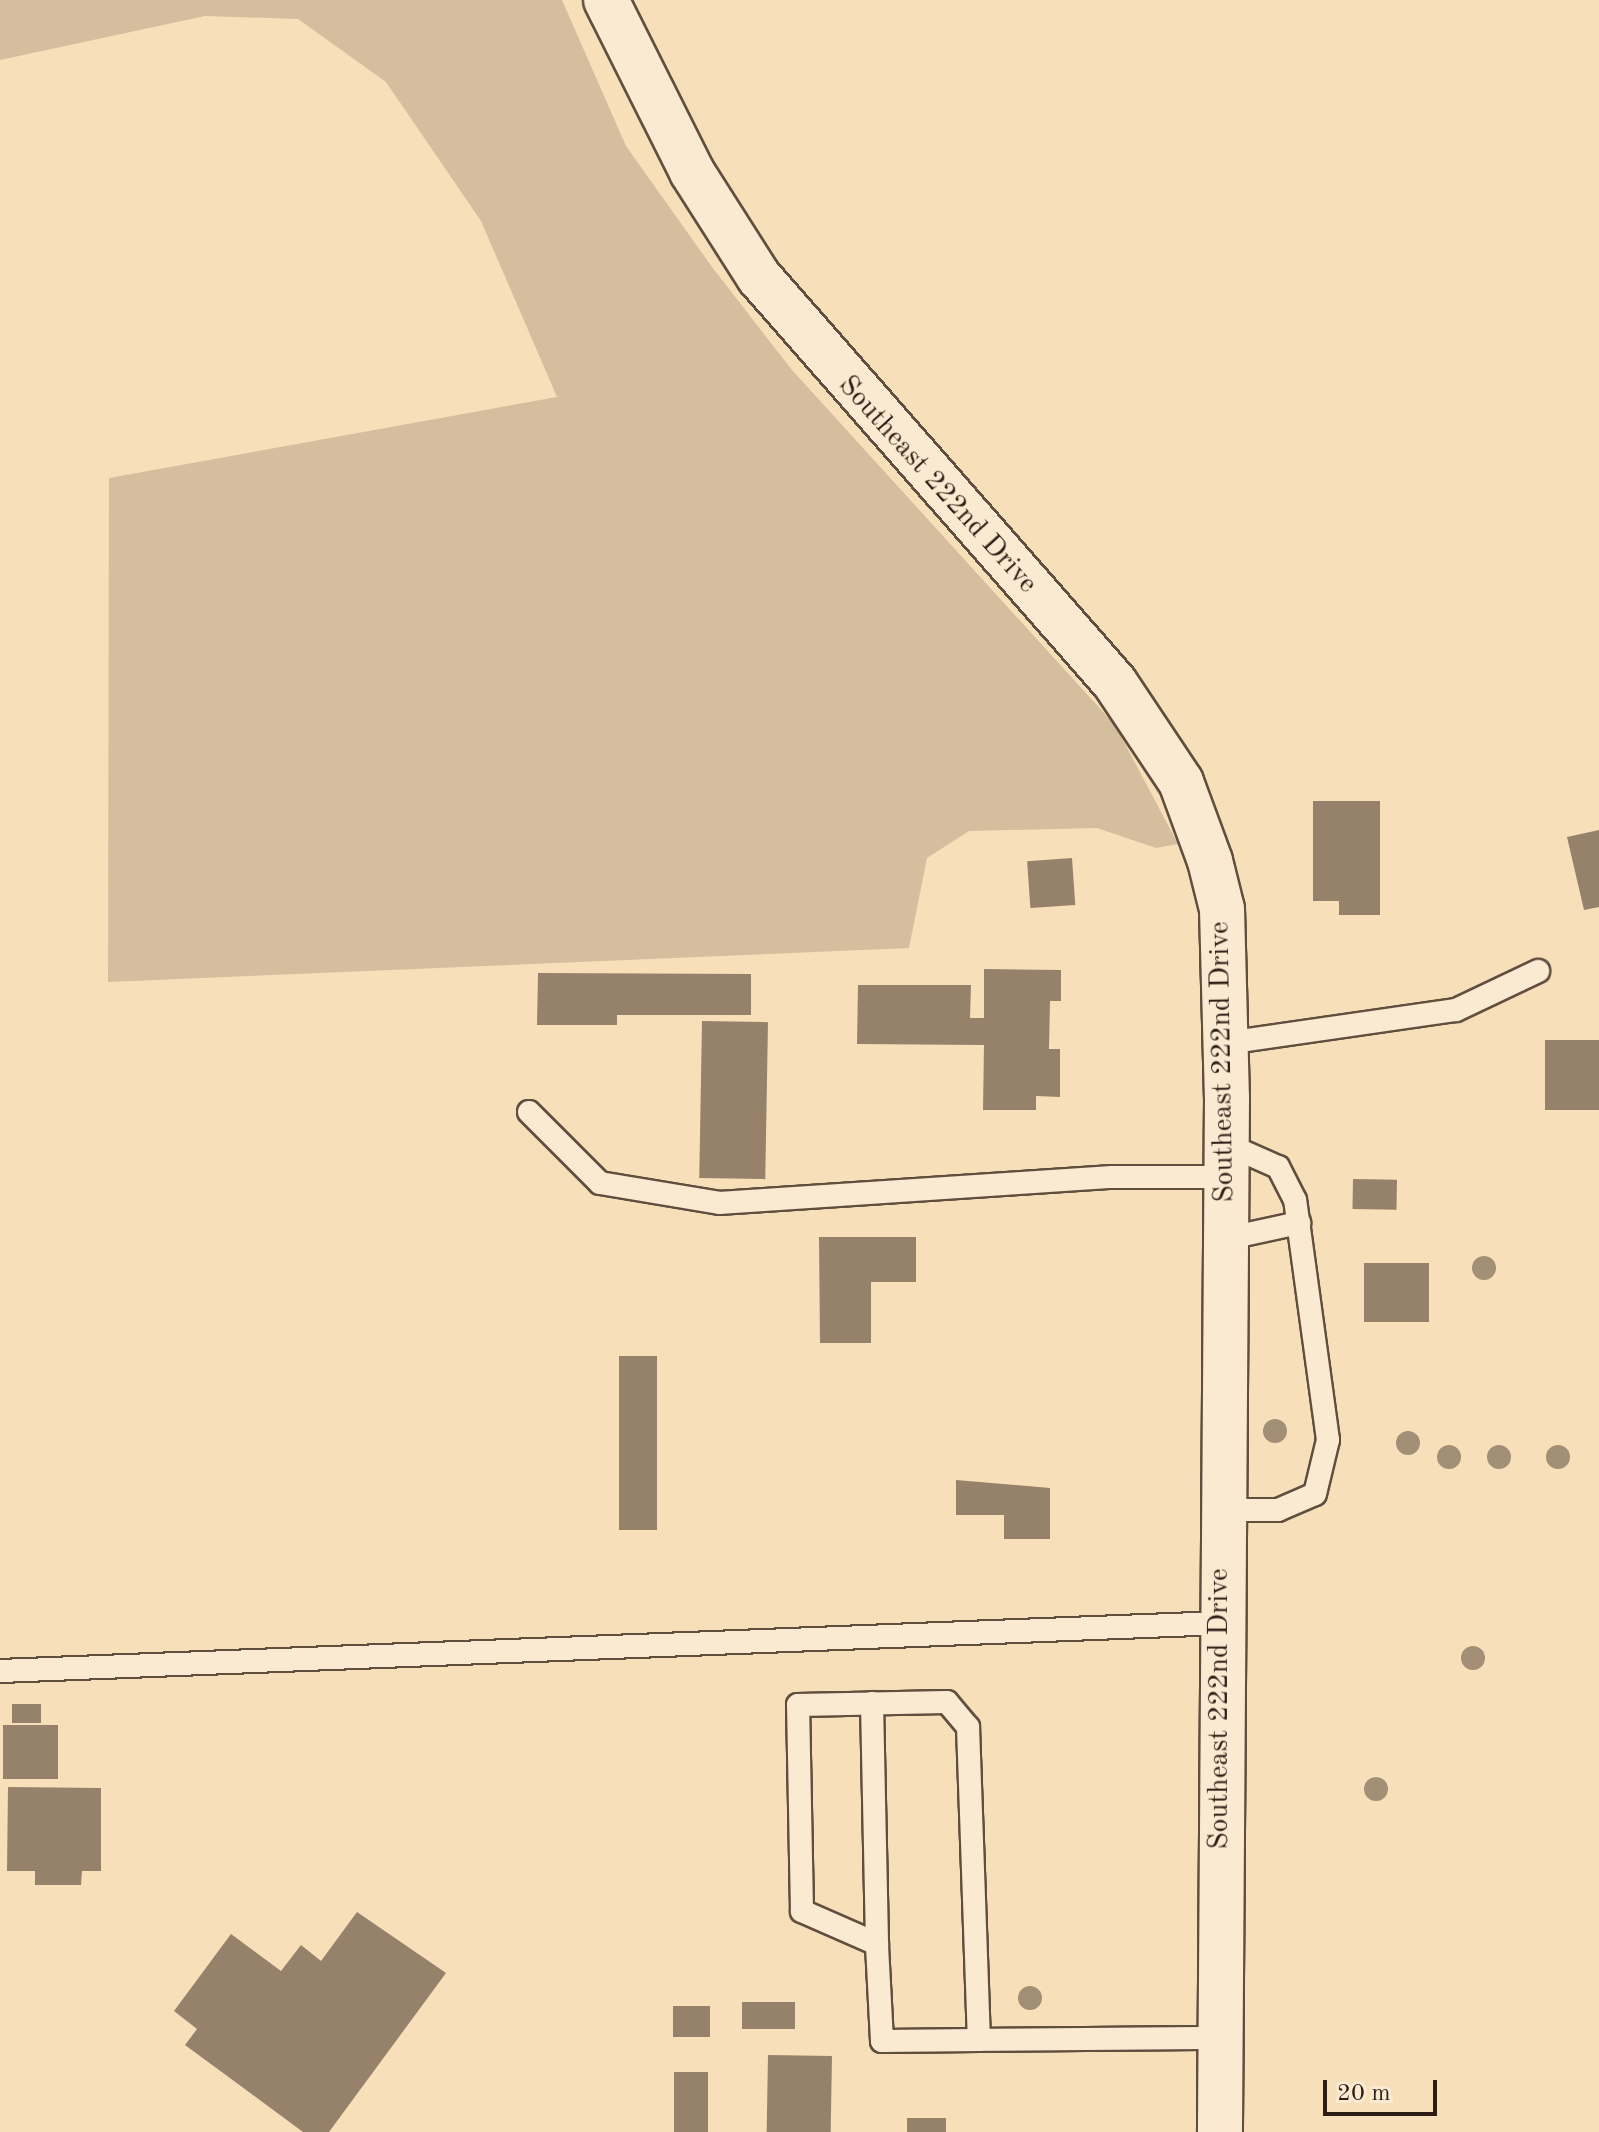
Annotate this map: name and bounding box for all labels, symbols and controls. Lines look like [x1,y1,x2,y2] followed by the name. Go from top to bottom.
[830,369,1044,601] street label: Southeast 222nd Drive
[1204,921,1242,1203] street label: Southeast 222nd Drive
[1203,1568,1237,1850] street label: Southeast 222nd Drive
[1327,2064,1441,2114] scale bar
[1337,2082,1391,2106] text: 20 m

